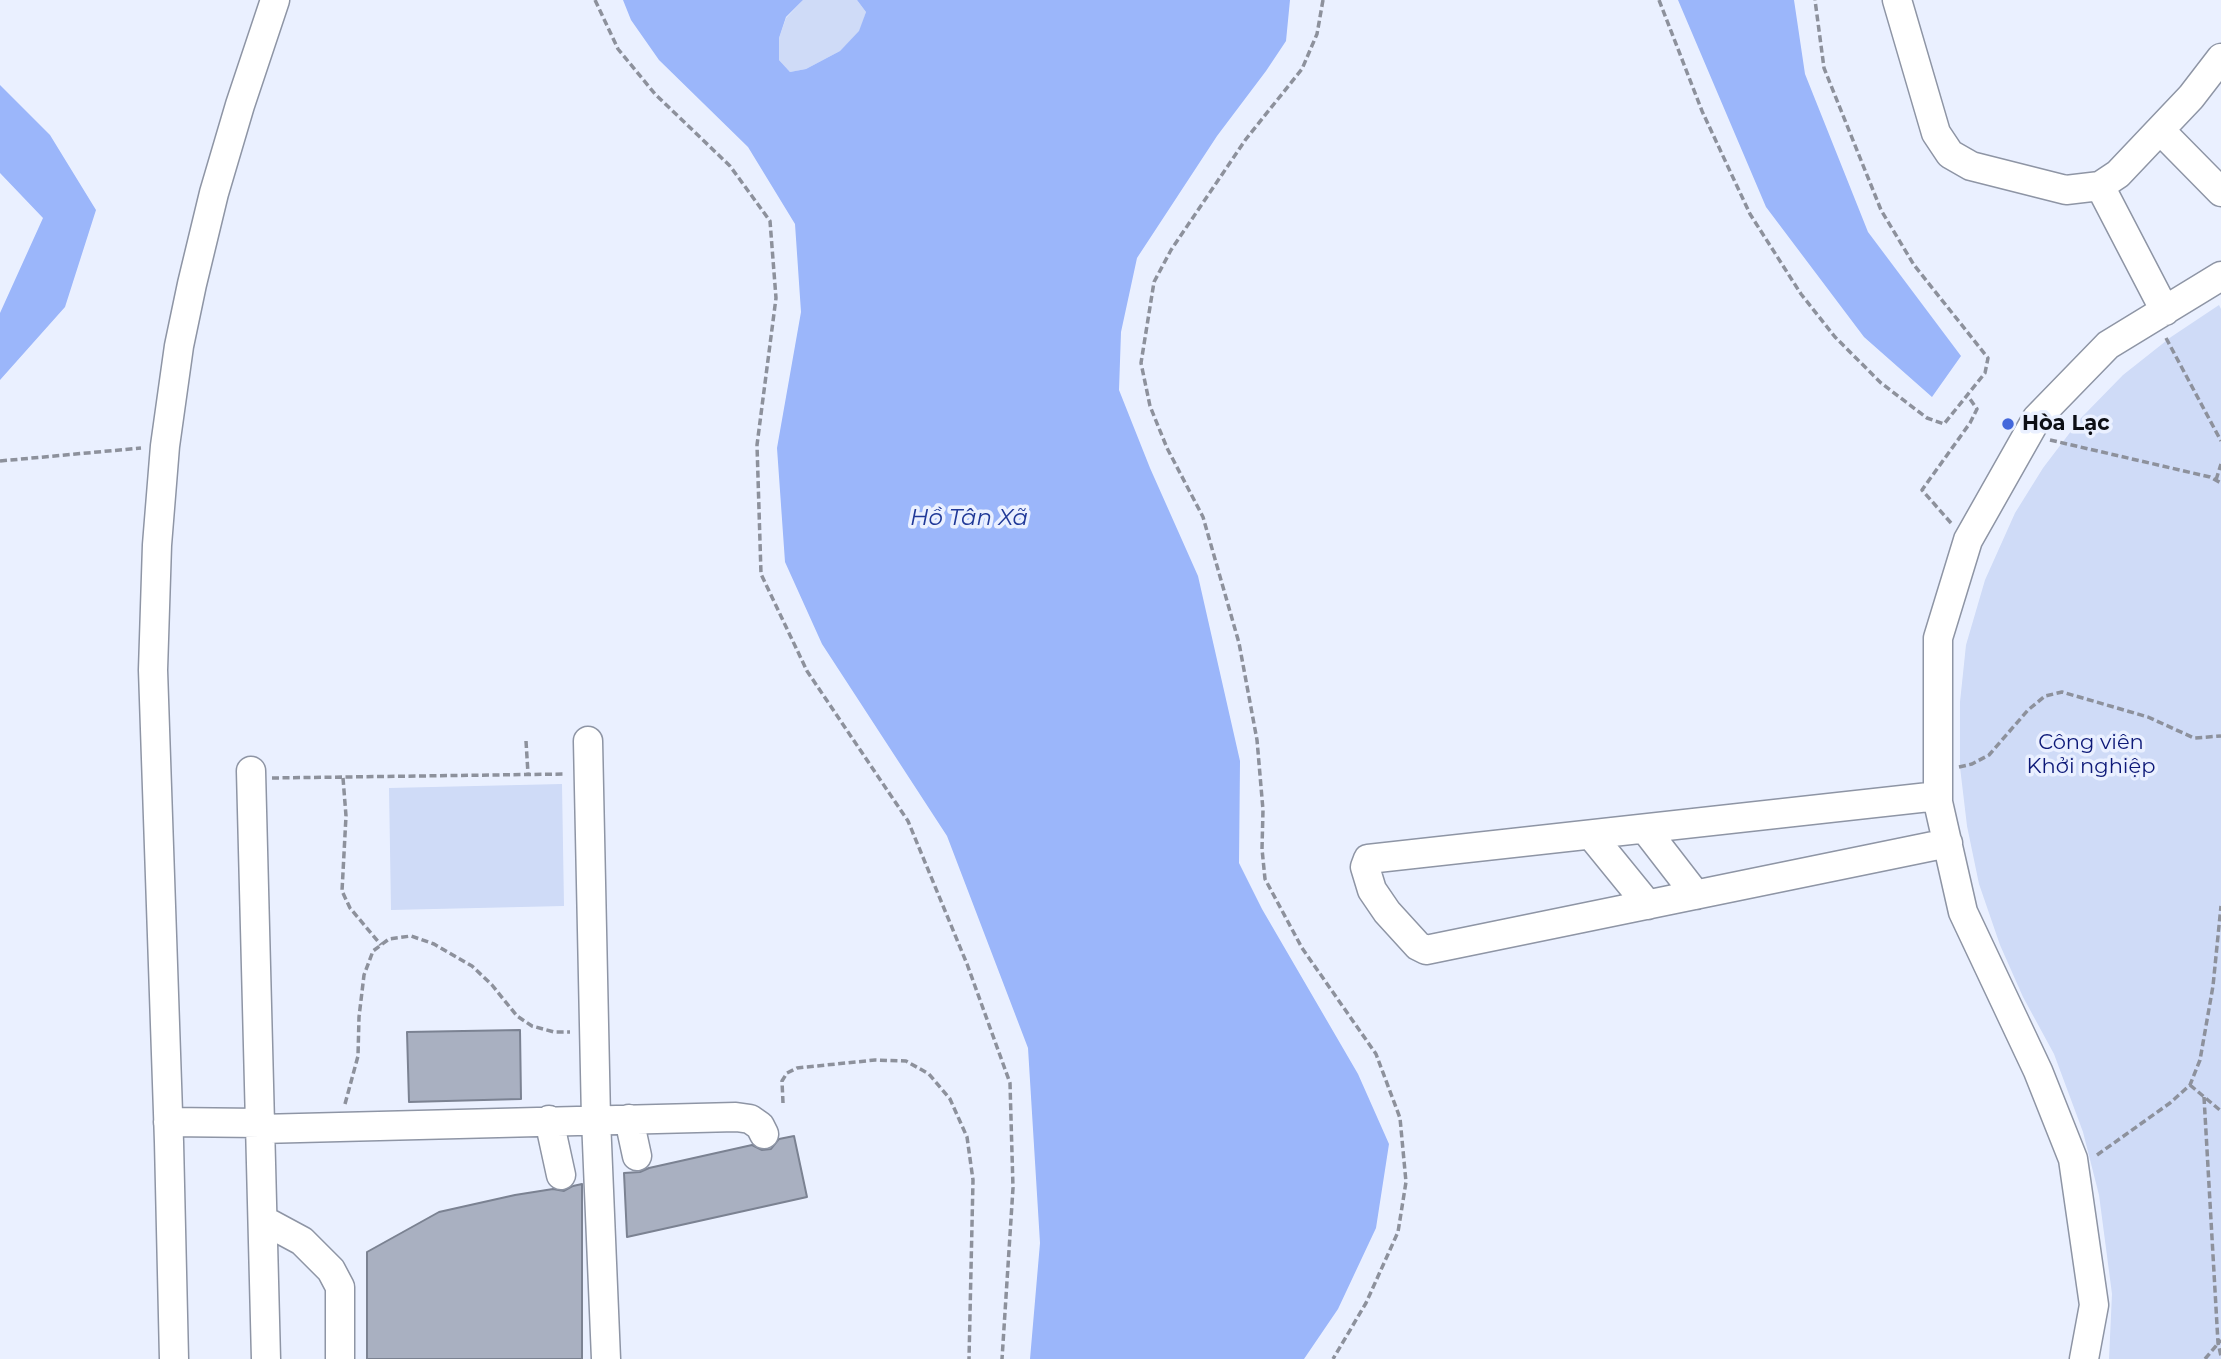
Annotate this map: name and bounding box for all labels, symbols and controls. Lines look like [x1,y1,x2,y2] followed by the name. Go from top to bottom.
[2022,411,2110,437] place label: Hòa Lạc
[2000,416,2016,432] marker: Hòa Lạc
[910,504,1028,532] water label: Hồ Tân Xã
[2027,730,2155,780] park label: Công viên Khởi nghiệp

